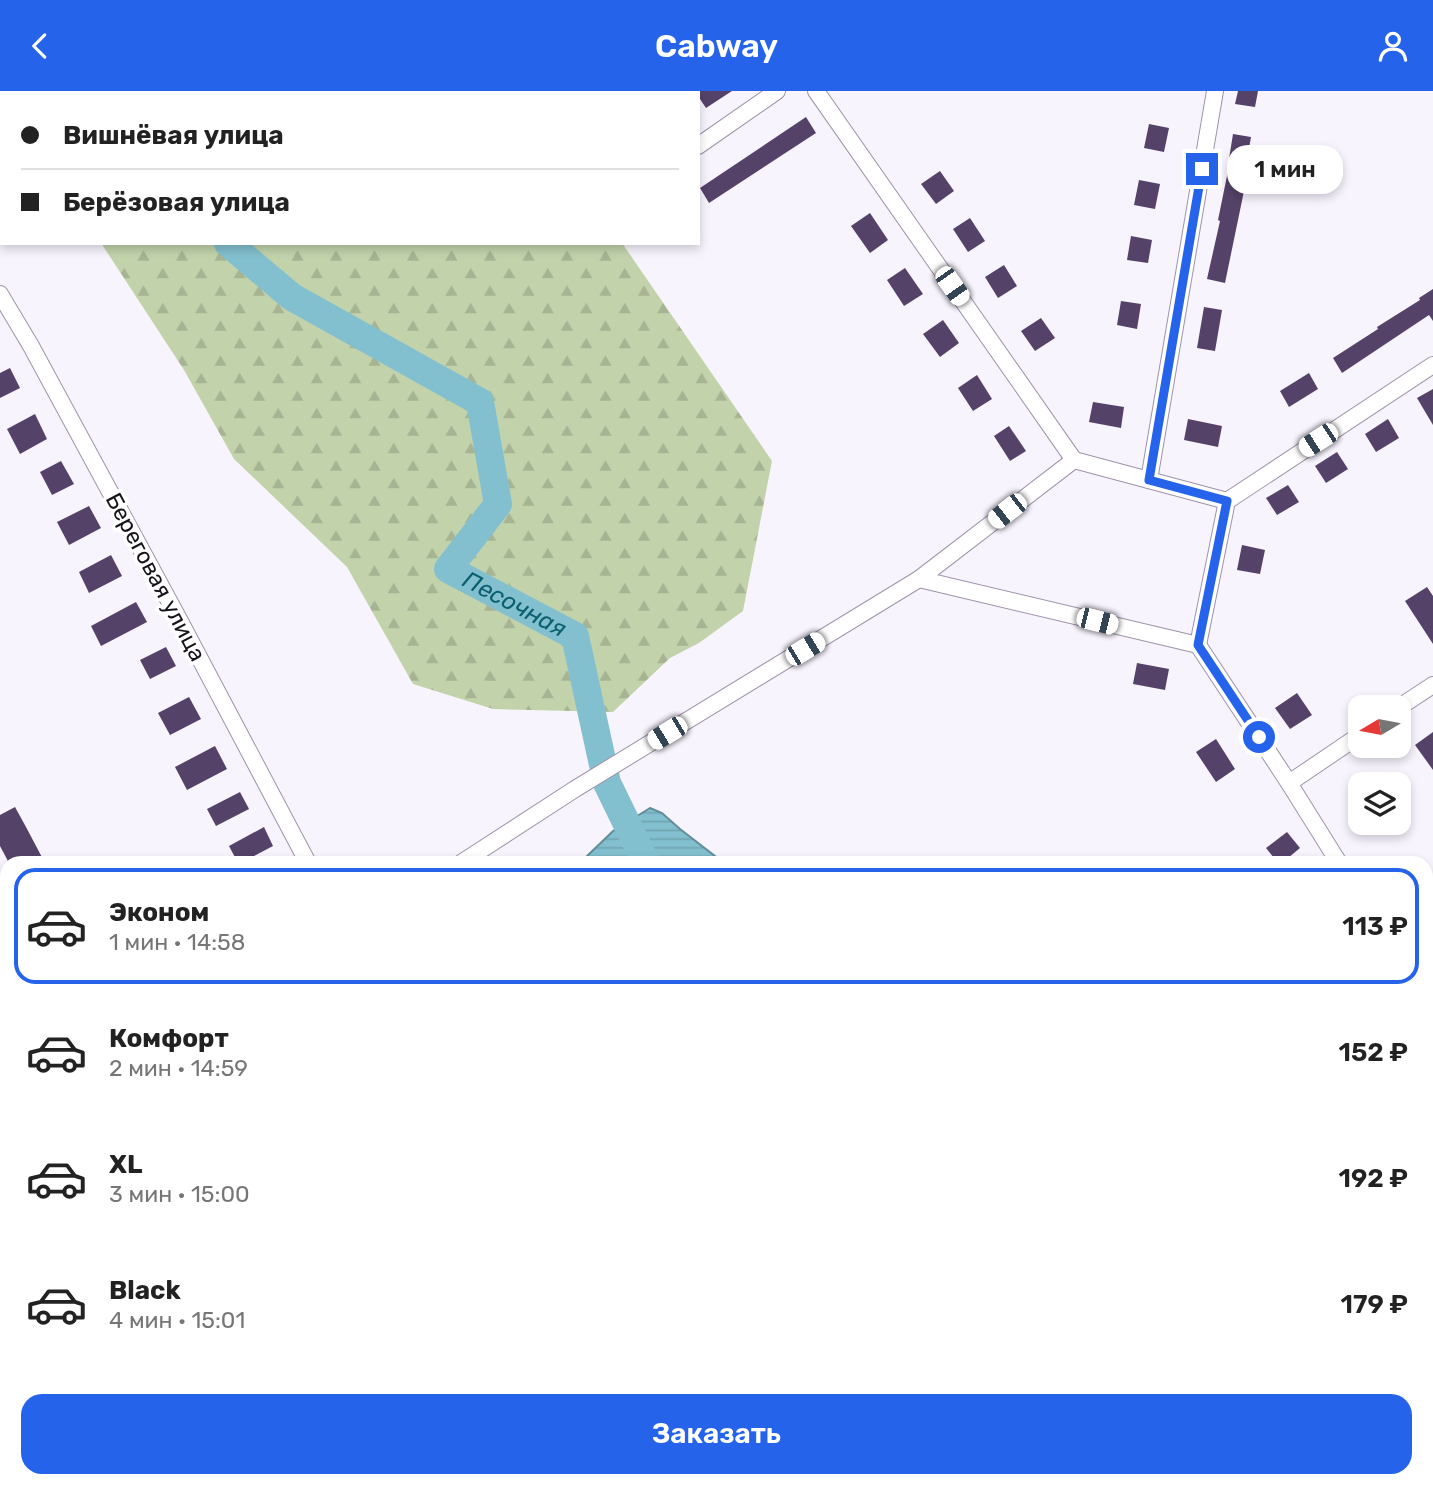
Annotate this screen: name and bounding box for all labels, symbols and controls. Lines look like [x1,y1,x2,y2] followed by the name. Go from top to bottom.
[21,27,59,65] icon: back
[655,27,778,65] text: Cabway
[1374,27,1412,65] icon: person
[63,120,284,151] text: Вишнёвая улица
[1226,145,1342,193] callout: 1 мин
[1186,153,1218,185] route end
[1254,155,1316,183] text: 1 мин
[63,187,290,218] text: Берёзовая улица
[932,263,973,309] car
[1295,420,1342,460] car
[100,488,212,666] street label: Береговая улица
[984,490,1031,532] car
[458,565,571,643] water label: Песочная
[1075,606,1120,636] car
[782,629,829,669] car
[1348,695,1410,758] north arrow
[1348,695,1411,835] map controls
[644,713,691,753] car
[1243,721,1275,753] route start
[1348,772,1411,835] button: layers
[25,895,88,958] icon: car
[109,897,209,928] text: Эконом
[1342,911,1408,942] text: 113 ₽
[109,928,245,956] text: 1 мин · 14:58
[25,1021,88,1084] icon: car
[109,1023,229,1054] text: Комфорт
[1338,1037,1408,1068] text: 152 ₽
[109,1054,248,1082] text: 2 мин · 14:59
[25,1147,88,1210] icon: car
[109,1149,142,1180] text: XL
[1339,1163,1408,1194] text: 192 ₽
[109,1180,250,1208] text: 3 мин · 15:00
[25,1273,88,1336] icon: car
[109,1275,181,1306] text: Black
[1341,1289,1408,1320] text: 179 ₽
[109,1306,245,1334] text: 4 мин · 15:01
[21,1394,1412,1474] button: Заказать

